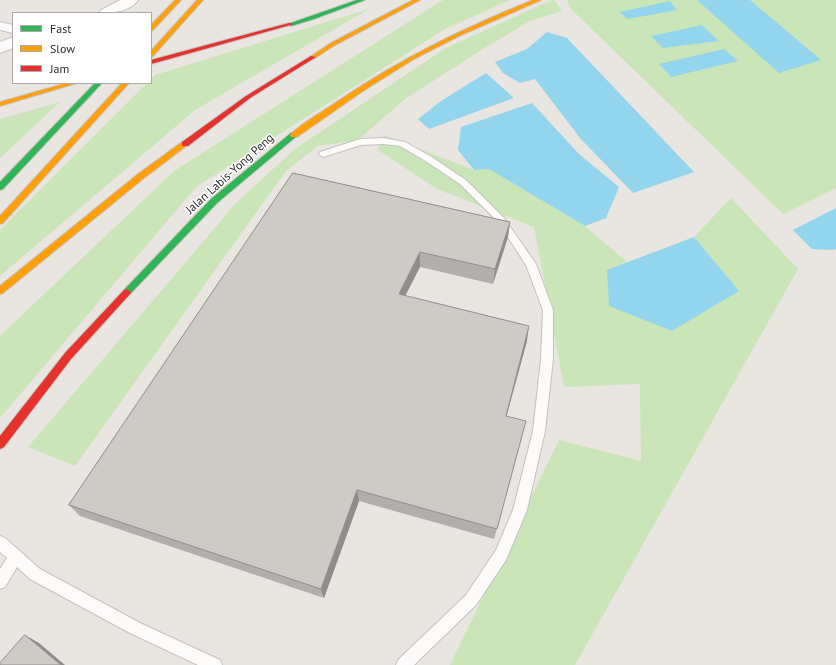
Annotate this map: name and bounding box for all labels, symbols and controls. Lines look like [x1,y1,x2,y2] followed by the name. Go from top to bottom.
[12,12,152,84] legend
[50,21,71,36] text: Fast
[50,41,75,56] text: Slow
[50,61,69,76] text: Jam
[183,131,277,217] street label: Jalan Labis-Yong Peng

